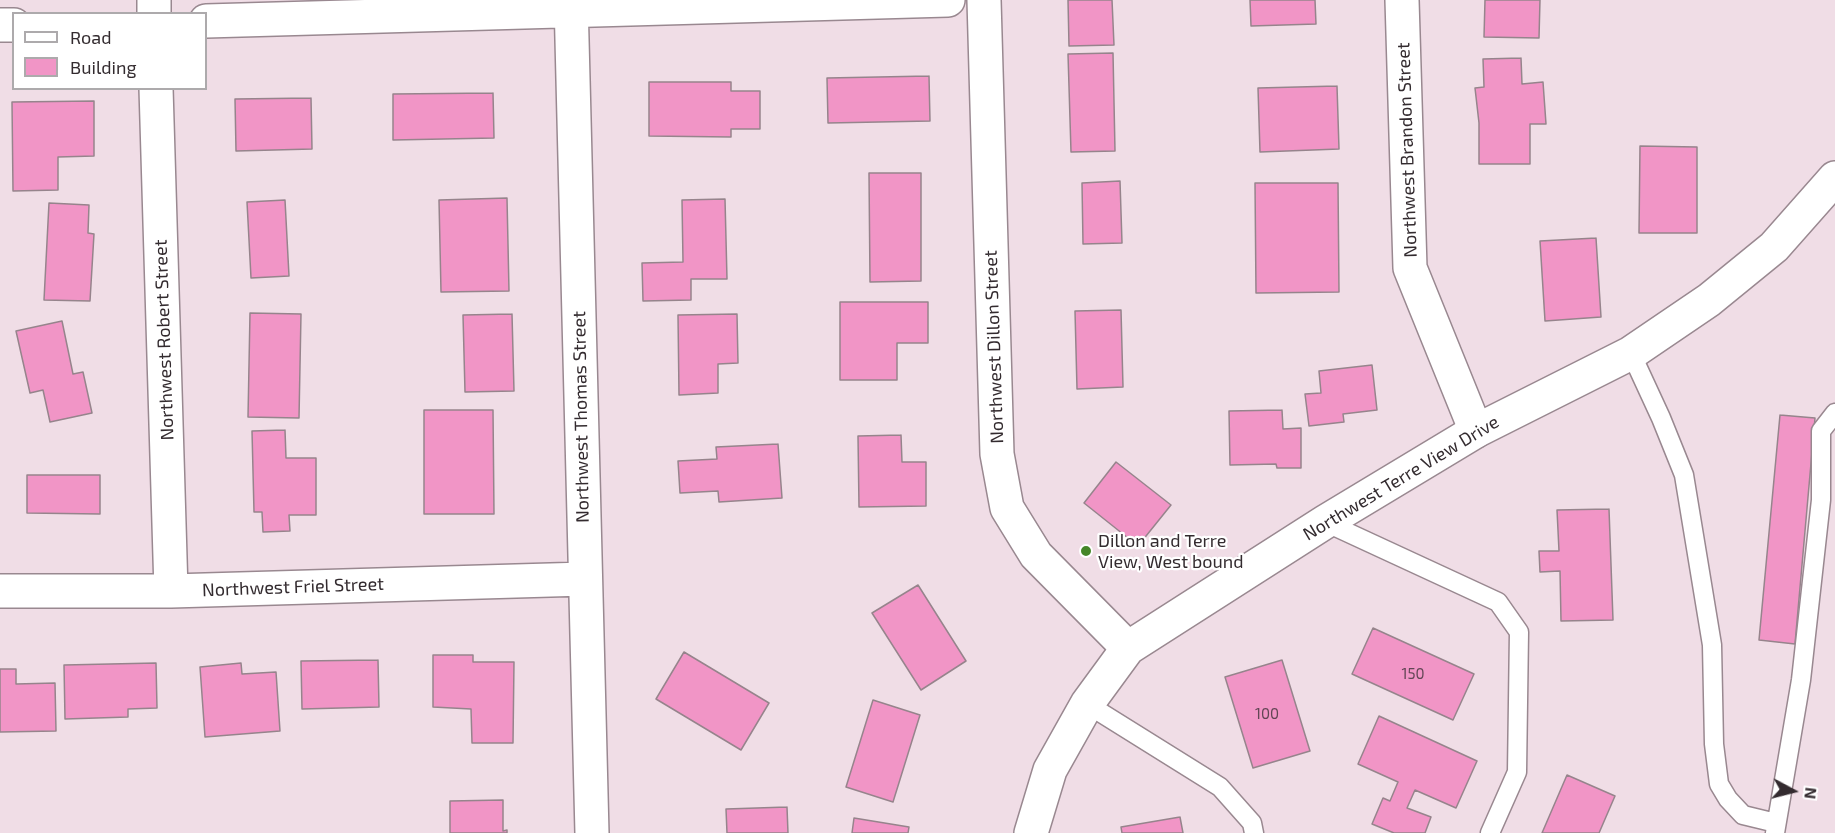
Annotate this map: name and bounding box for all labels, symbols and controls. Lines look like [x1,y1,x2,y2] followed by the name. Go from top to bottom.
[12,12,207,90] legend
[70,26,111,48] text: Road
[1392,42,1422,258] street label: Northwest Brandon Street
[70,56,137,78] text: Building
[150,239,178,441] street label: Northwest Robert Street
[980,250,1008,444] street label: Northwest Dillon Street
[568,311,594,523] street label: Northwest Thomas Street
[1299,411,1503,545] street label: Northwest Terre View Drive
[1098,530,1244,572] place label: Dillon and Terre View, West bound
[1079,544,1093,558] marker: Dillon and Terre View, West bound
[202,573,384,601] street label: Northwest Friel Street
[1401,665,1425,683] house number: 150
[1255,705,1279,723] house number: 100
[1763,761,1823,821] north arrow
[1801,786,1821,800] text: N

